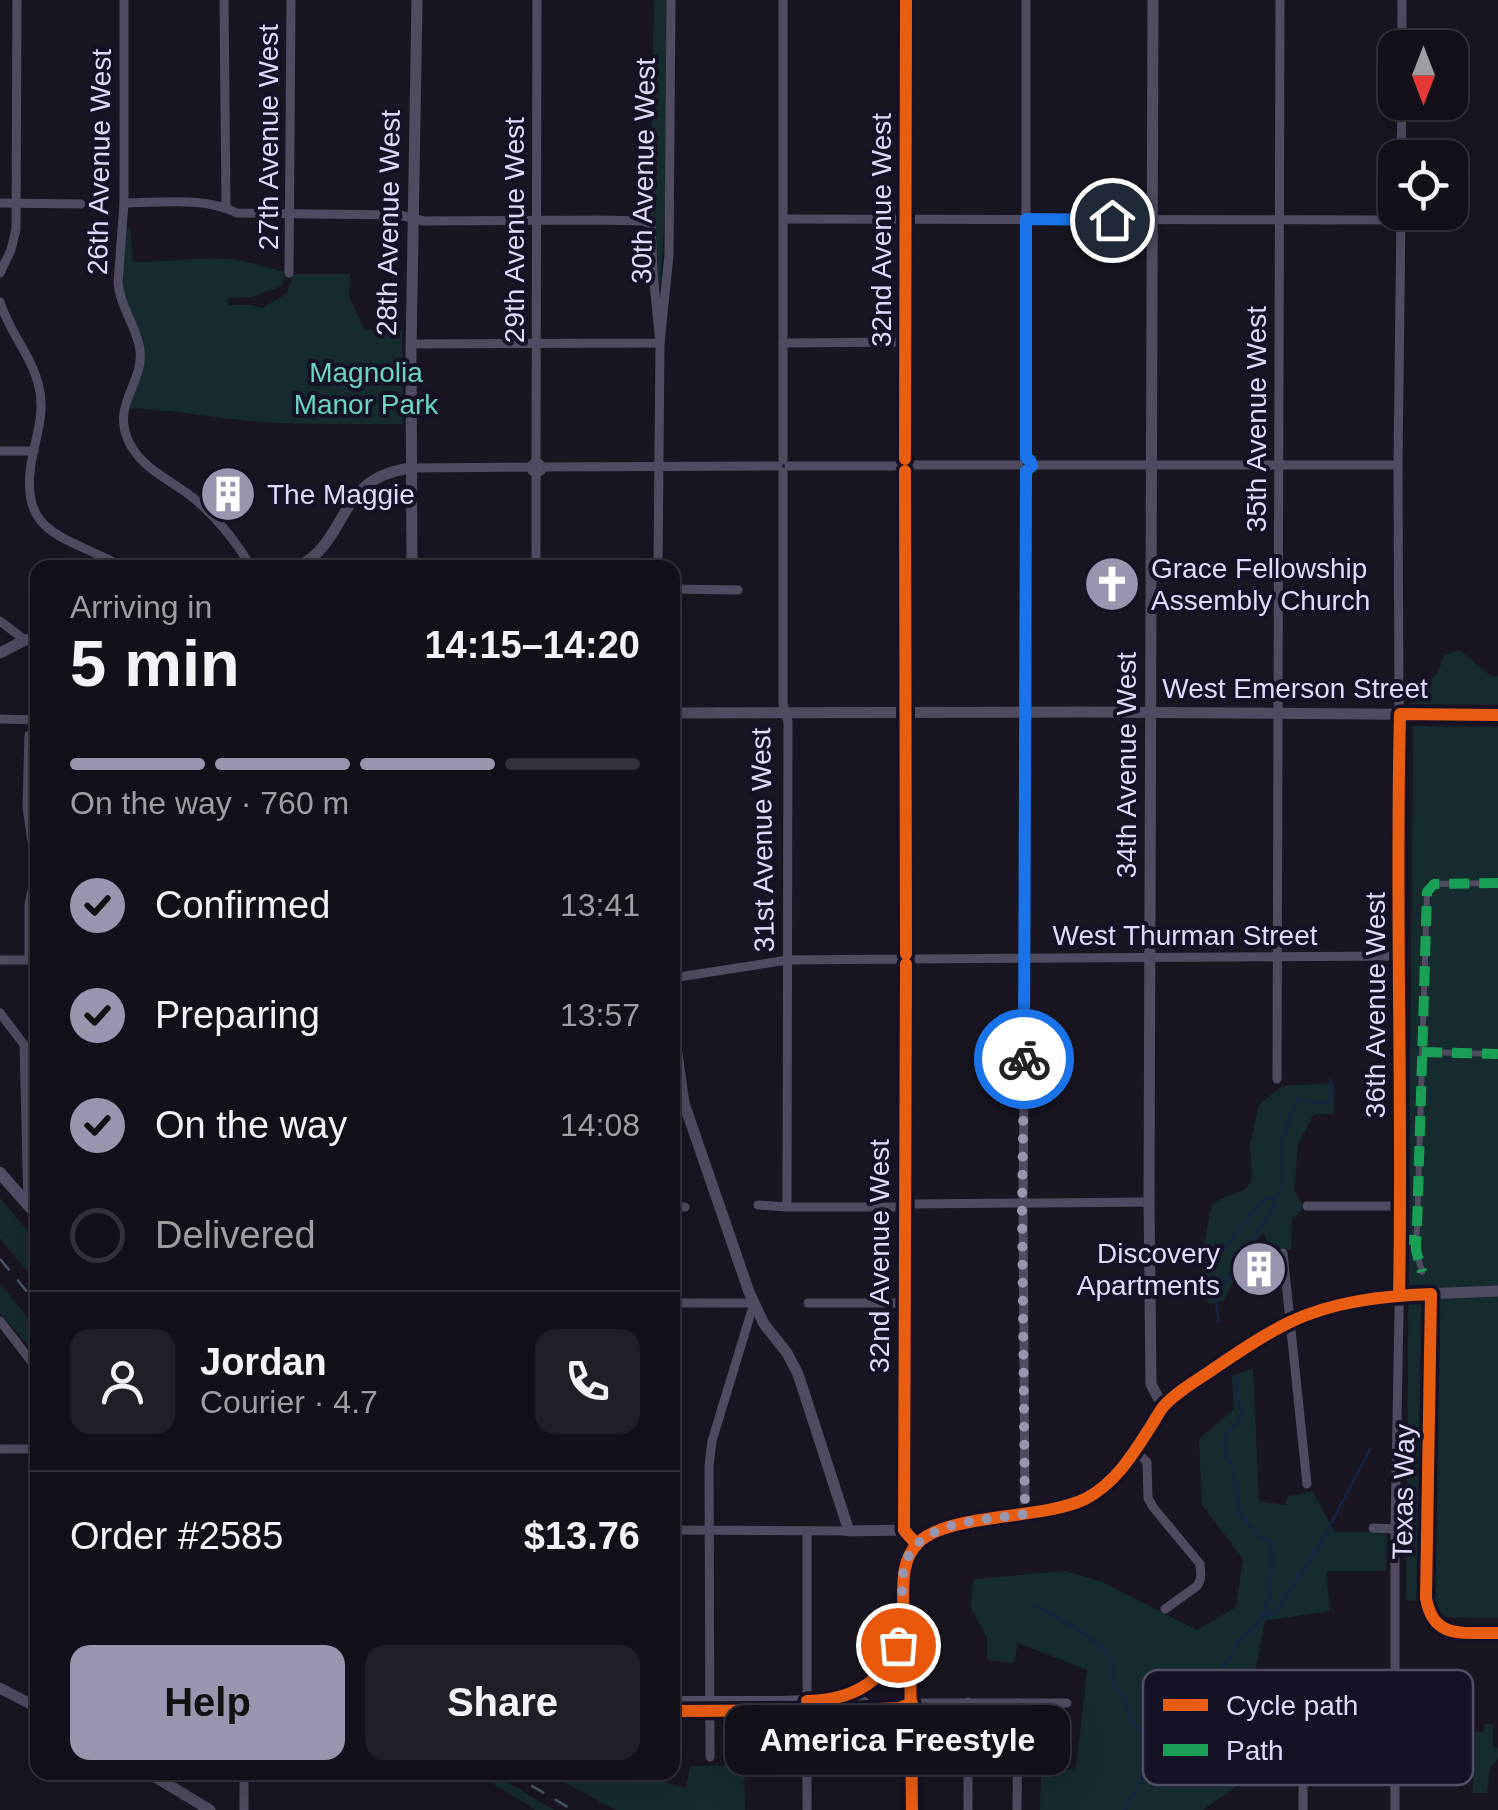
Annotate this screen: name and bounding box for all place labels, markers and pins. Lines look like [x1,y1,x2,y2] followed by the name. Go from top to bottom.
[1070,178,1155,263] pin
[198,464,258,524] building icon: The Maggie
[267,479,415,510] place label: The Maggie
[1151,553,1370,616] place label: Grace Fellowship Assembly Church
[1082,554,1142,614] church icon: Grace Fellowship Assembly Church
[1077,1238,1220,1301] place label: Discovery Apartments
[1229,1239,1289,1299] building icon: Discovery Apartments
[856,1603,941,1688] pin
[726,1705,1070,1775] callout: America Freestyle

